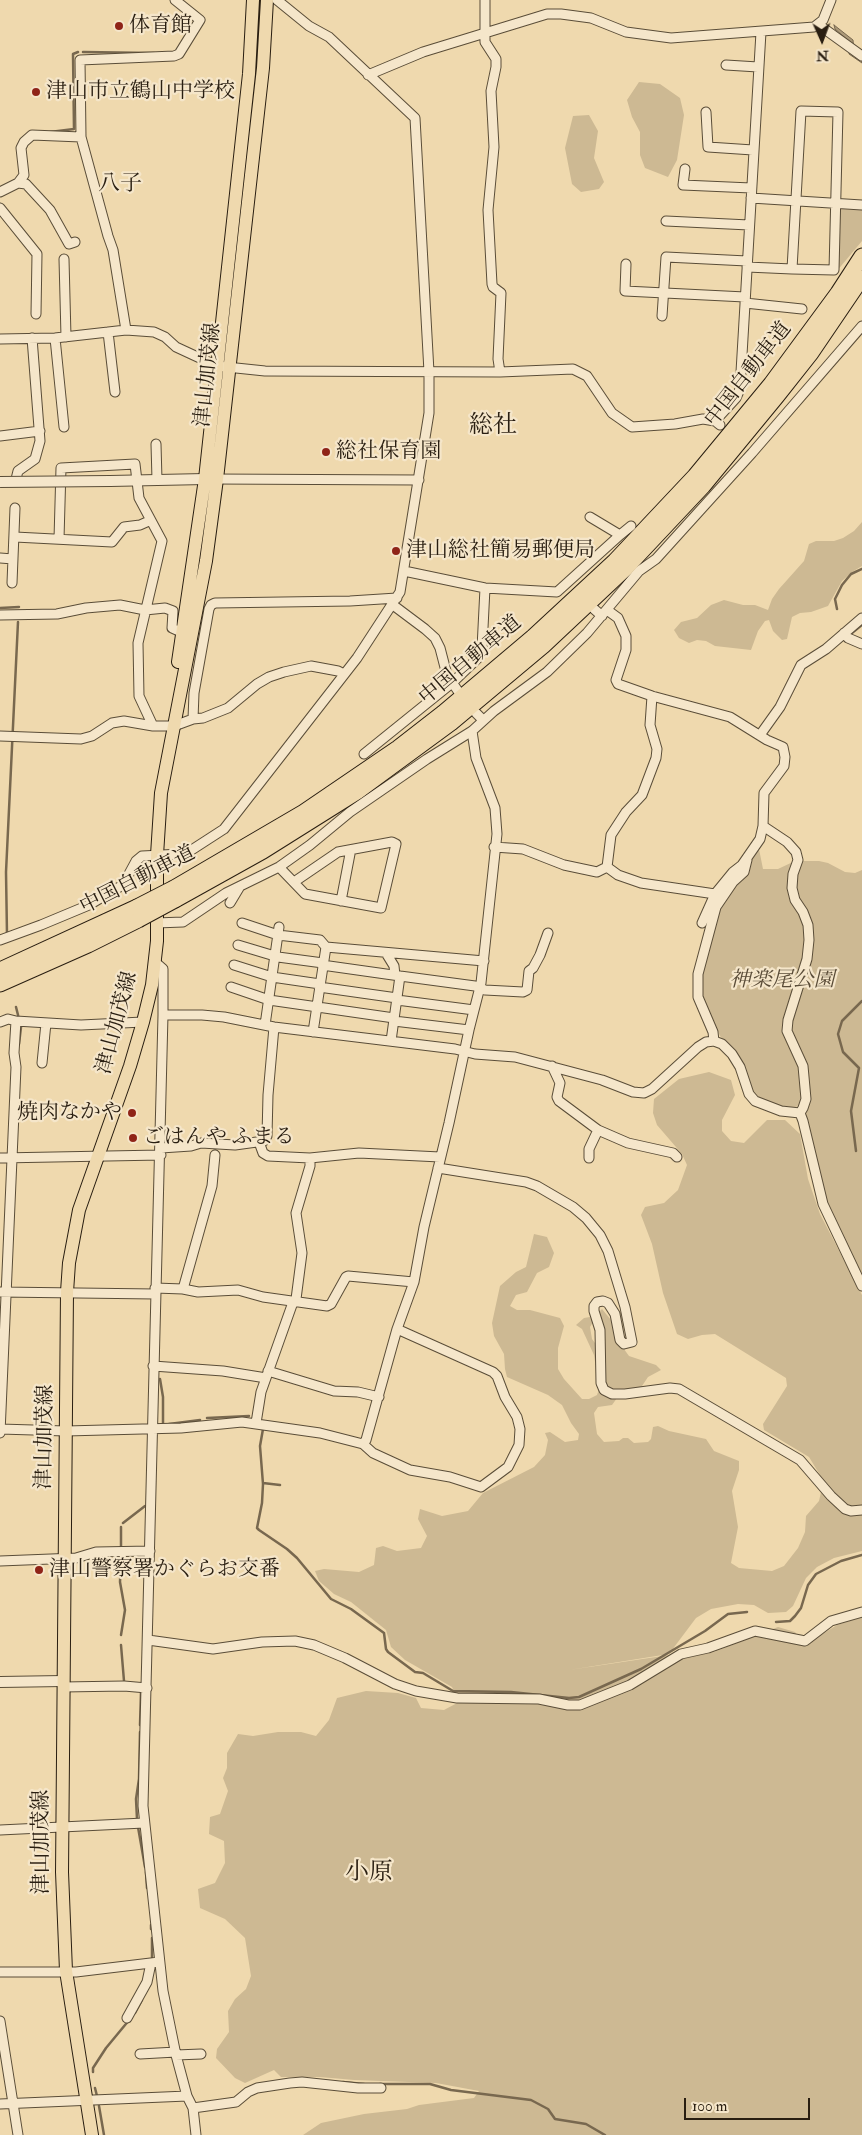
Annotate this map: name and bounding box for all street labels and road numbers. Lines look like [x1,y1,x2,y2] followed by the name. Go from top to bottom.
[700,318,798,432] street label: 中国自動車道
[191,321,227,429] street label: 津山加茂線
[415,611,527,711] street label: 中国自動車道
[76,841,200,921] street label: 中国自動車道
[92,969,144,1077] street label: 津山加茂線
[32,1384,60,1490] street label: 津山加茂線
[29,1790,55,1894] street label: 津山加茂線

